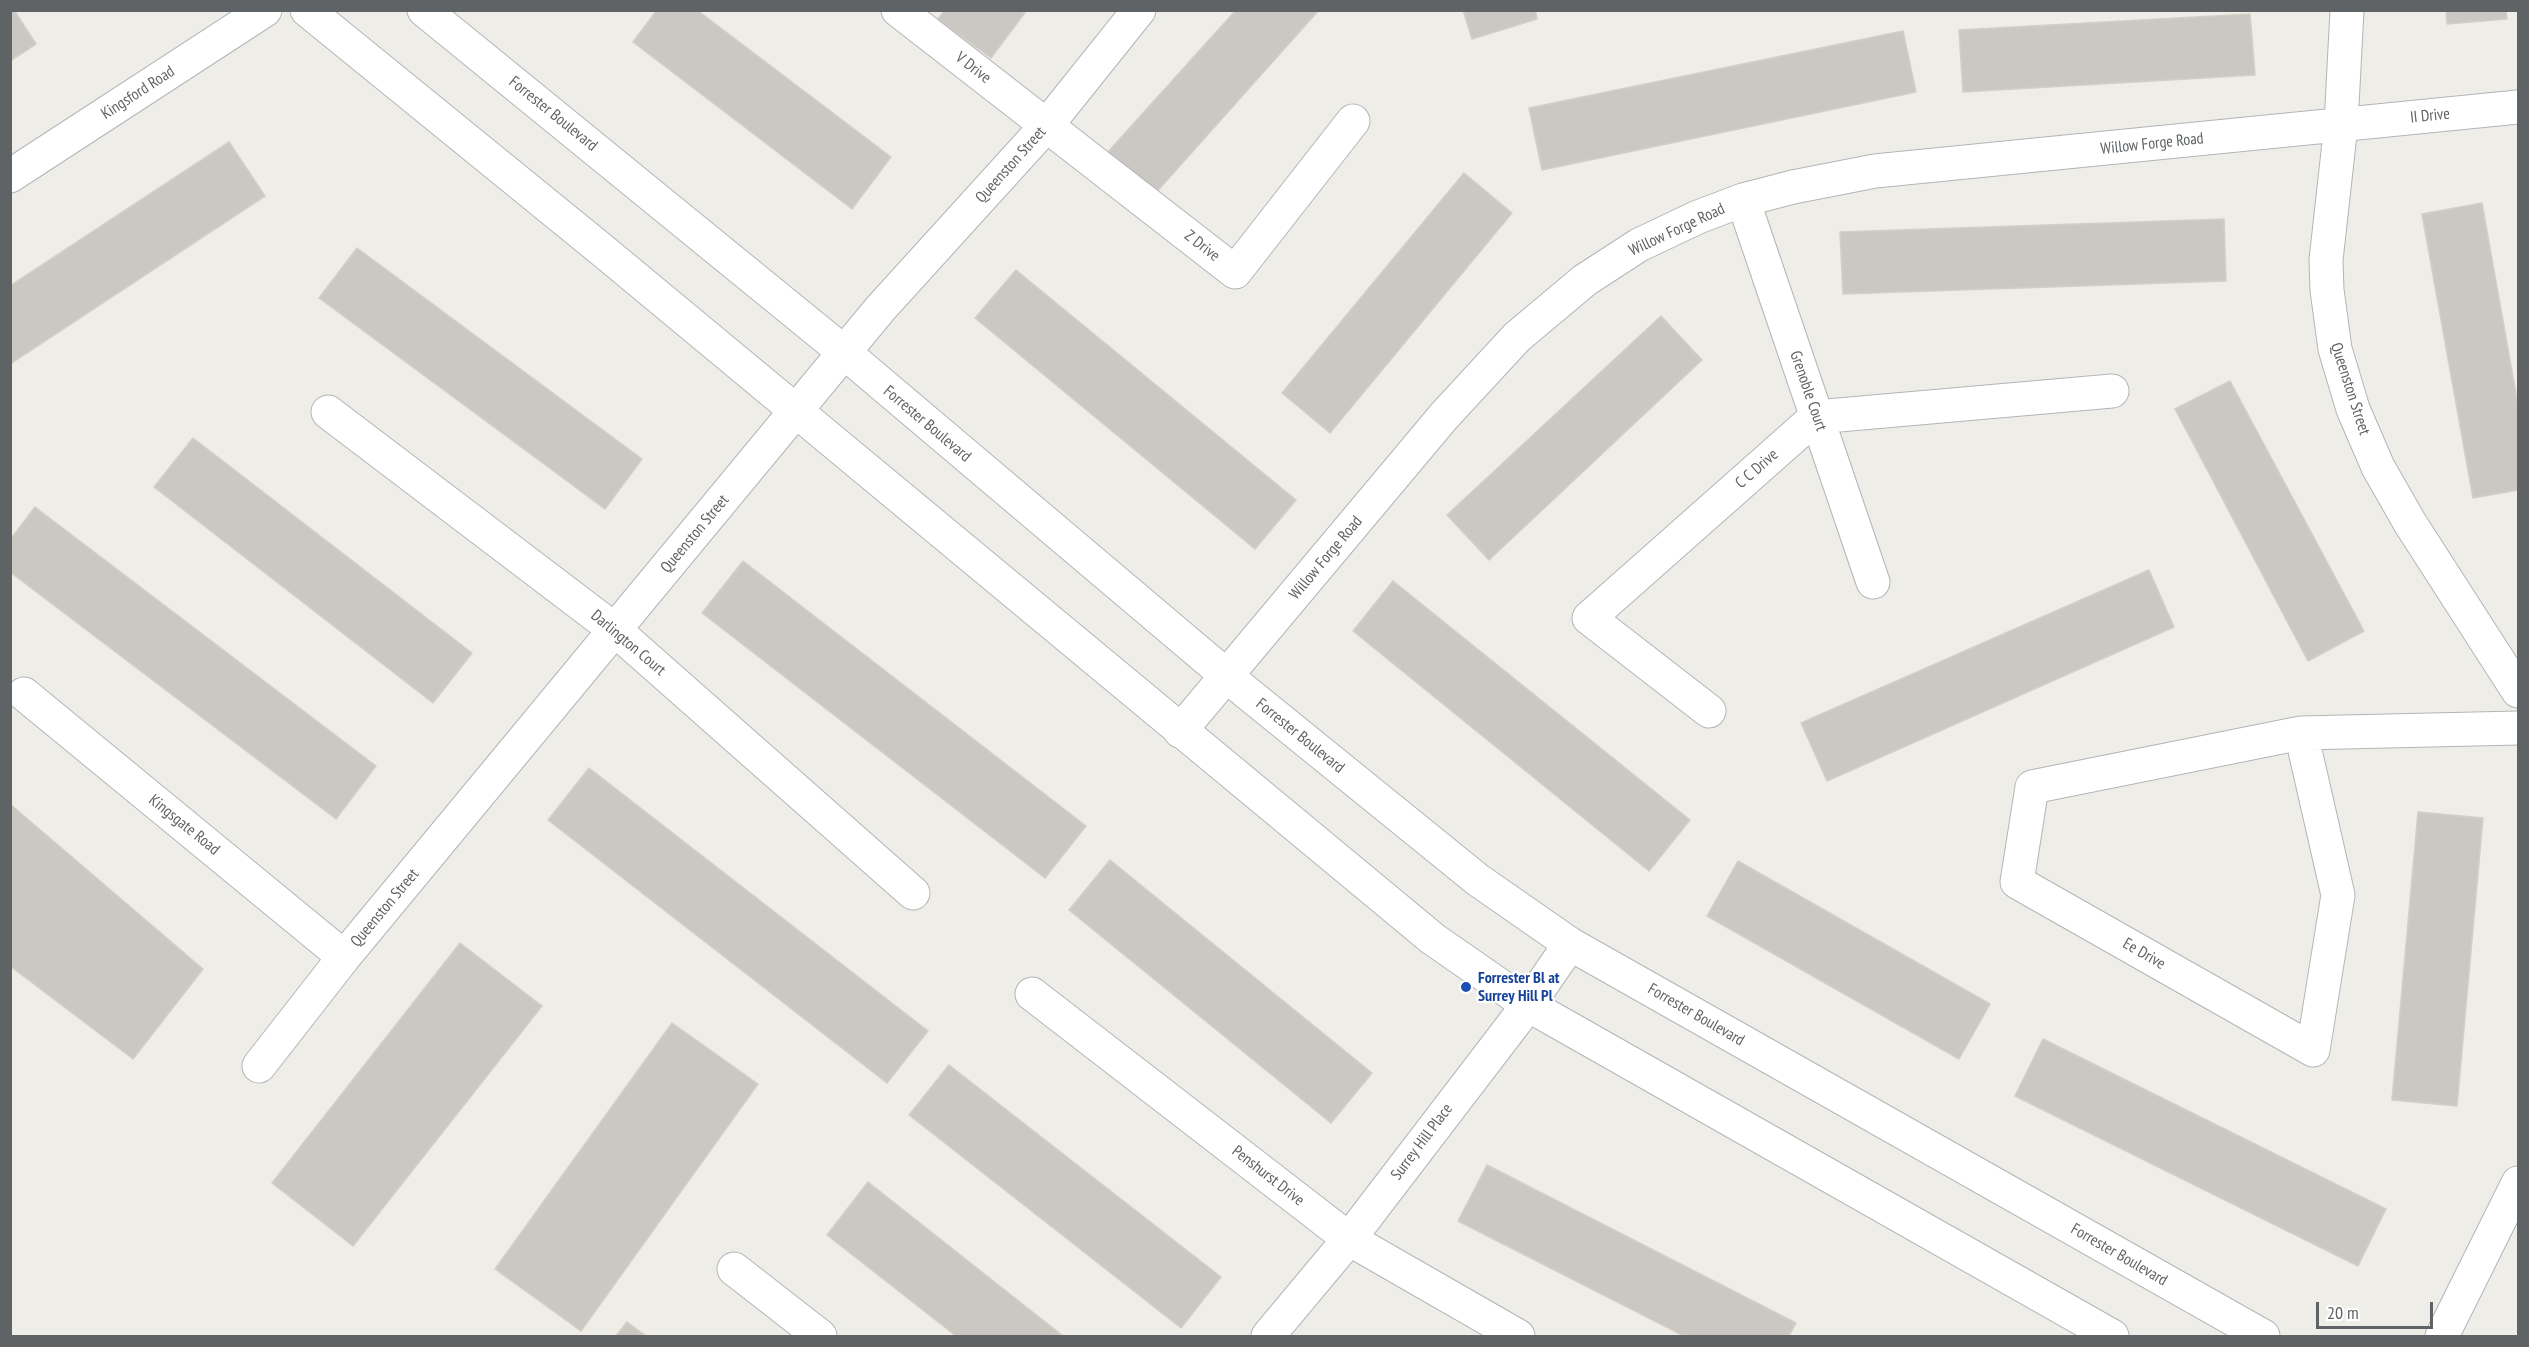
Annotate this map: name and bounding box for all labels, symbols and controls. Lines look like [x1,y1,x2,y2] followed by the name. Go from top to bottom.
[951,48,995,88] street label: V Drive
[98,62,178,124] street label: Kingsford Road
[505,72,601,156] street label: Forrester Boulevard
[2409,104,2451,128] street label: II Drive
[972,123,1050,207] street label: Queenston Street
[2100,129,2204,159] street label: Willow Forge Road
[1626,199,1728,261] street label: Willow Forge Road
[1181,226,1223,266] street label: Z Drive
[2326,340,2374,438] street label: Queenston Street
[1785,348,1831,434] street label: Grenoble Court
[879,382,975,466] street label: Forrester Boulevard
[1732,445,1782,493] street label: C C Drive
[657,491,733,577] street label: Queenston Street
[1285,512,1367,604] street label: Willow Forge Road
[587,606,669,680] street label: Darlington Court
[1252,694,1348,778] street label: Forrester Boulevard
[145,791,223,859] street label: Kingsgate Road
[347,865,423,951] street label: Queenston Street
[2119,934,2169,974] street label: Ee Drive
[1478,968,1559,1006] place label: Forrester Bl at Surrey Hill Pl
[1459,980,1473,994] marker: Forrester Bl at Surrey Hill Pl
[1644,980,1748,1050] street label: Forrester Boulevard
[1387,1100,1457,1184] street label: Surrey Hill Place
[1228,1142,1308,1210] street label: Penshurst Drive
[2067,1220,2171,1290] street label: Forrester Boulevard
[2319,1290,2436,1328] scale bar
[2327,1301,2359,1324] text: 20 m

